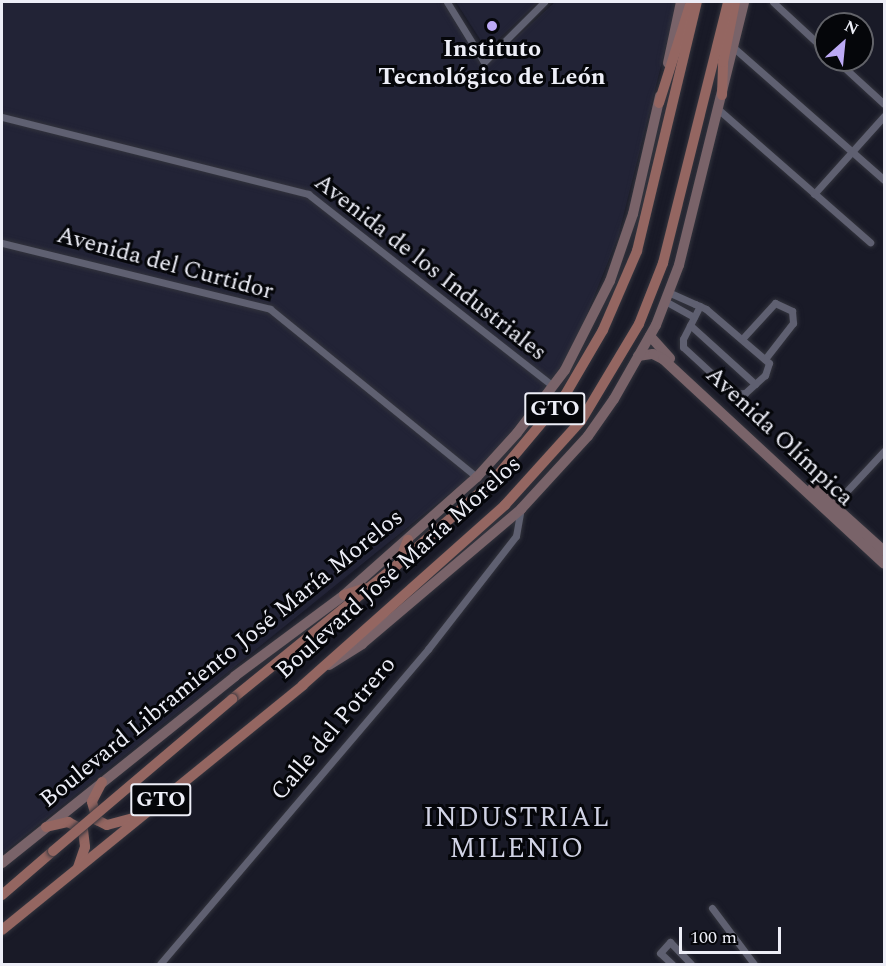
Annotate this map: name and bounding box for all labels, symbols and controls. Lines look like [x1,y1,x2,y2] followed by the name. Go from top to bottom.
[814,12,874,72] north arrow
[840,14,863,41] text: N
[485,19,499,33] marker: Instituto Tecnológico de León
[378,36,606,92] place label: Instituto Tecnológico de León
[308,168,552,368] street label: Avenida de los Industriales
[54,221,276,307] street label: Avenida del Curtidor
[699,361,859,513] street label: Avenida Olímpica
[524,390,586,428] road number: GTO
[270,450,528,686] street label: Boulevard José María Morelos
[35,503,409,815] street label: Boulevard Libramiento José María Morelos
[265,651,403,807] street label: Calle del Potrero
[130,781,192,819] road number: GTO
[423,802,611,865] district label: INDUSTRIAL MILENIO
[682,915,784,953] scale bar
[690,924,737,951] text: 100 m

